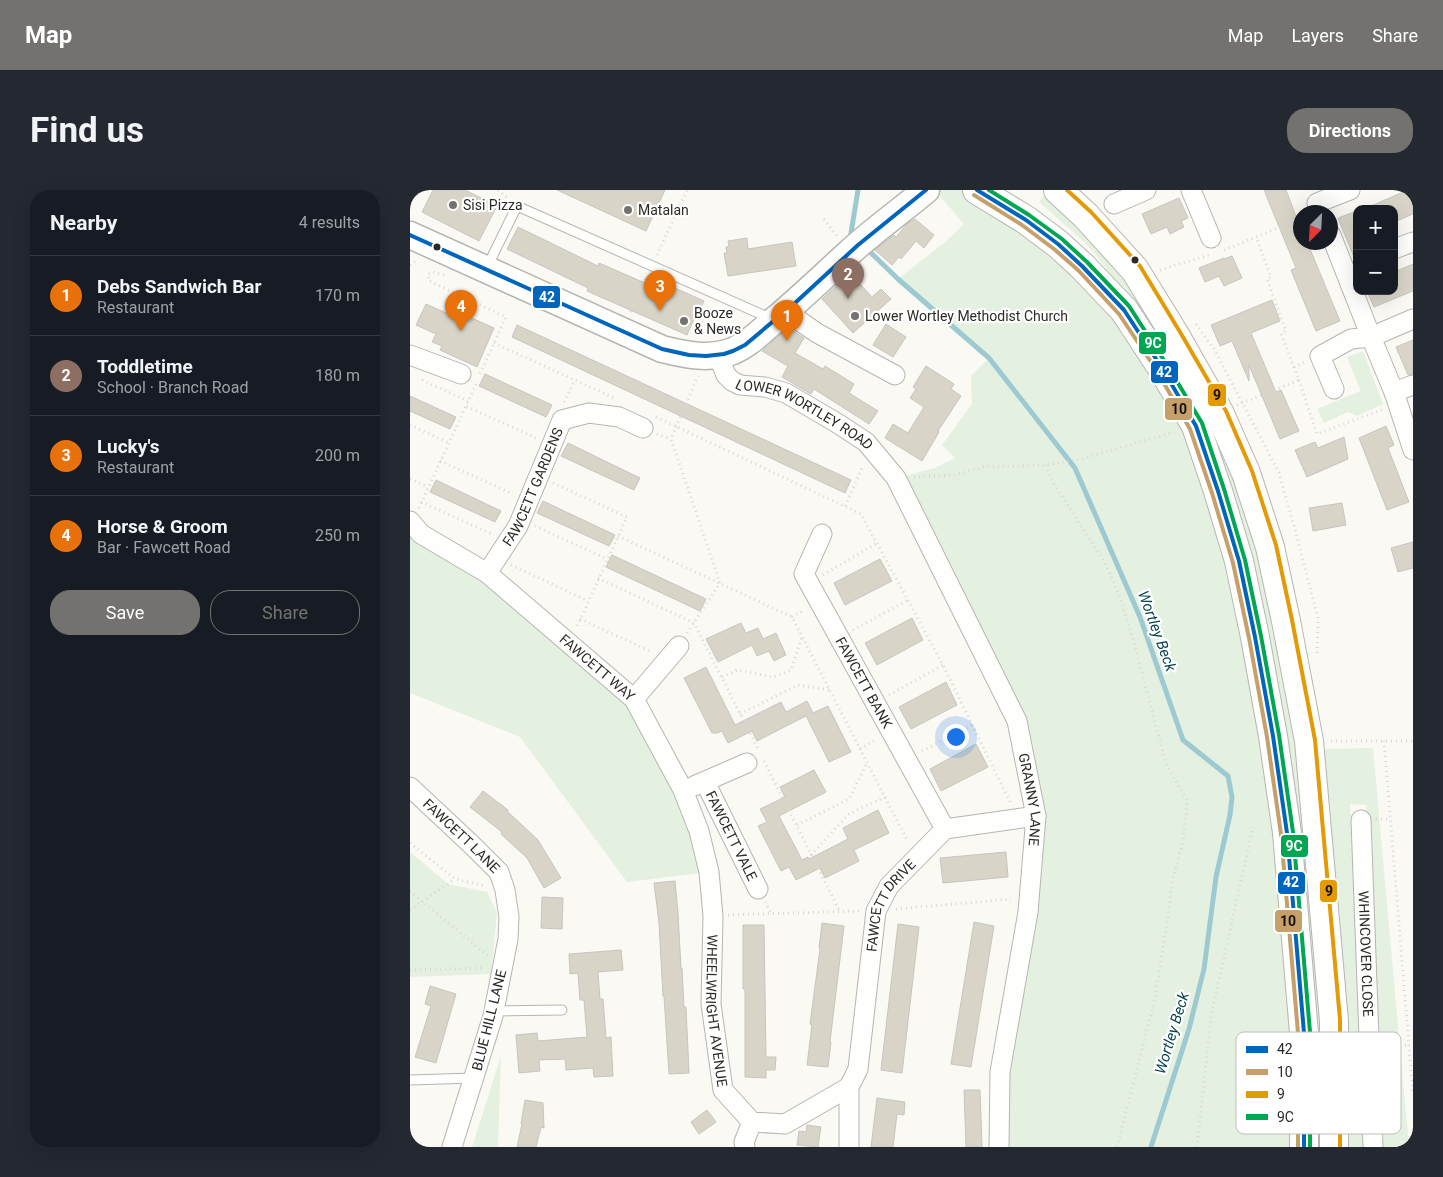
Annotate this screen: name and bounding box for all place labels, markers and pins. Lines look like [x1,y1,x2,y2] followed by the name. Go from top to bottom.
[463,197,523,213] place label: Sisi Pizza
[447,199,459,211] marker: Sisi Pizza
[638,202,689,218] place label: Matalan
[622,204,634,216] marker: Matalan
[432,242,442,252] unlabelled marker
[1130,255,1140,265] unlabelled marker
[832,258,864,299] pin: 2
[644,270,676,311] pin: 3
[445,290,477,331] pin: 4
[771,300,803,341] pin: 1
[694,305,741,337] place label: Booze & News
[865,308,1068,324] place label: Lower Wortley Methodist Church
[849,310,861,322] marker: Lower Wortley Methodist Church
[678,315,690,327] marker: Booze & News

